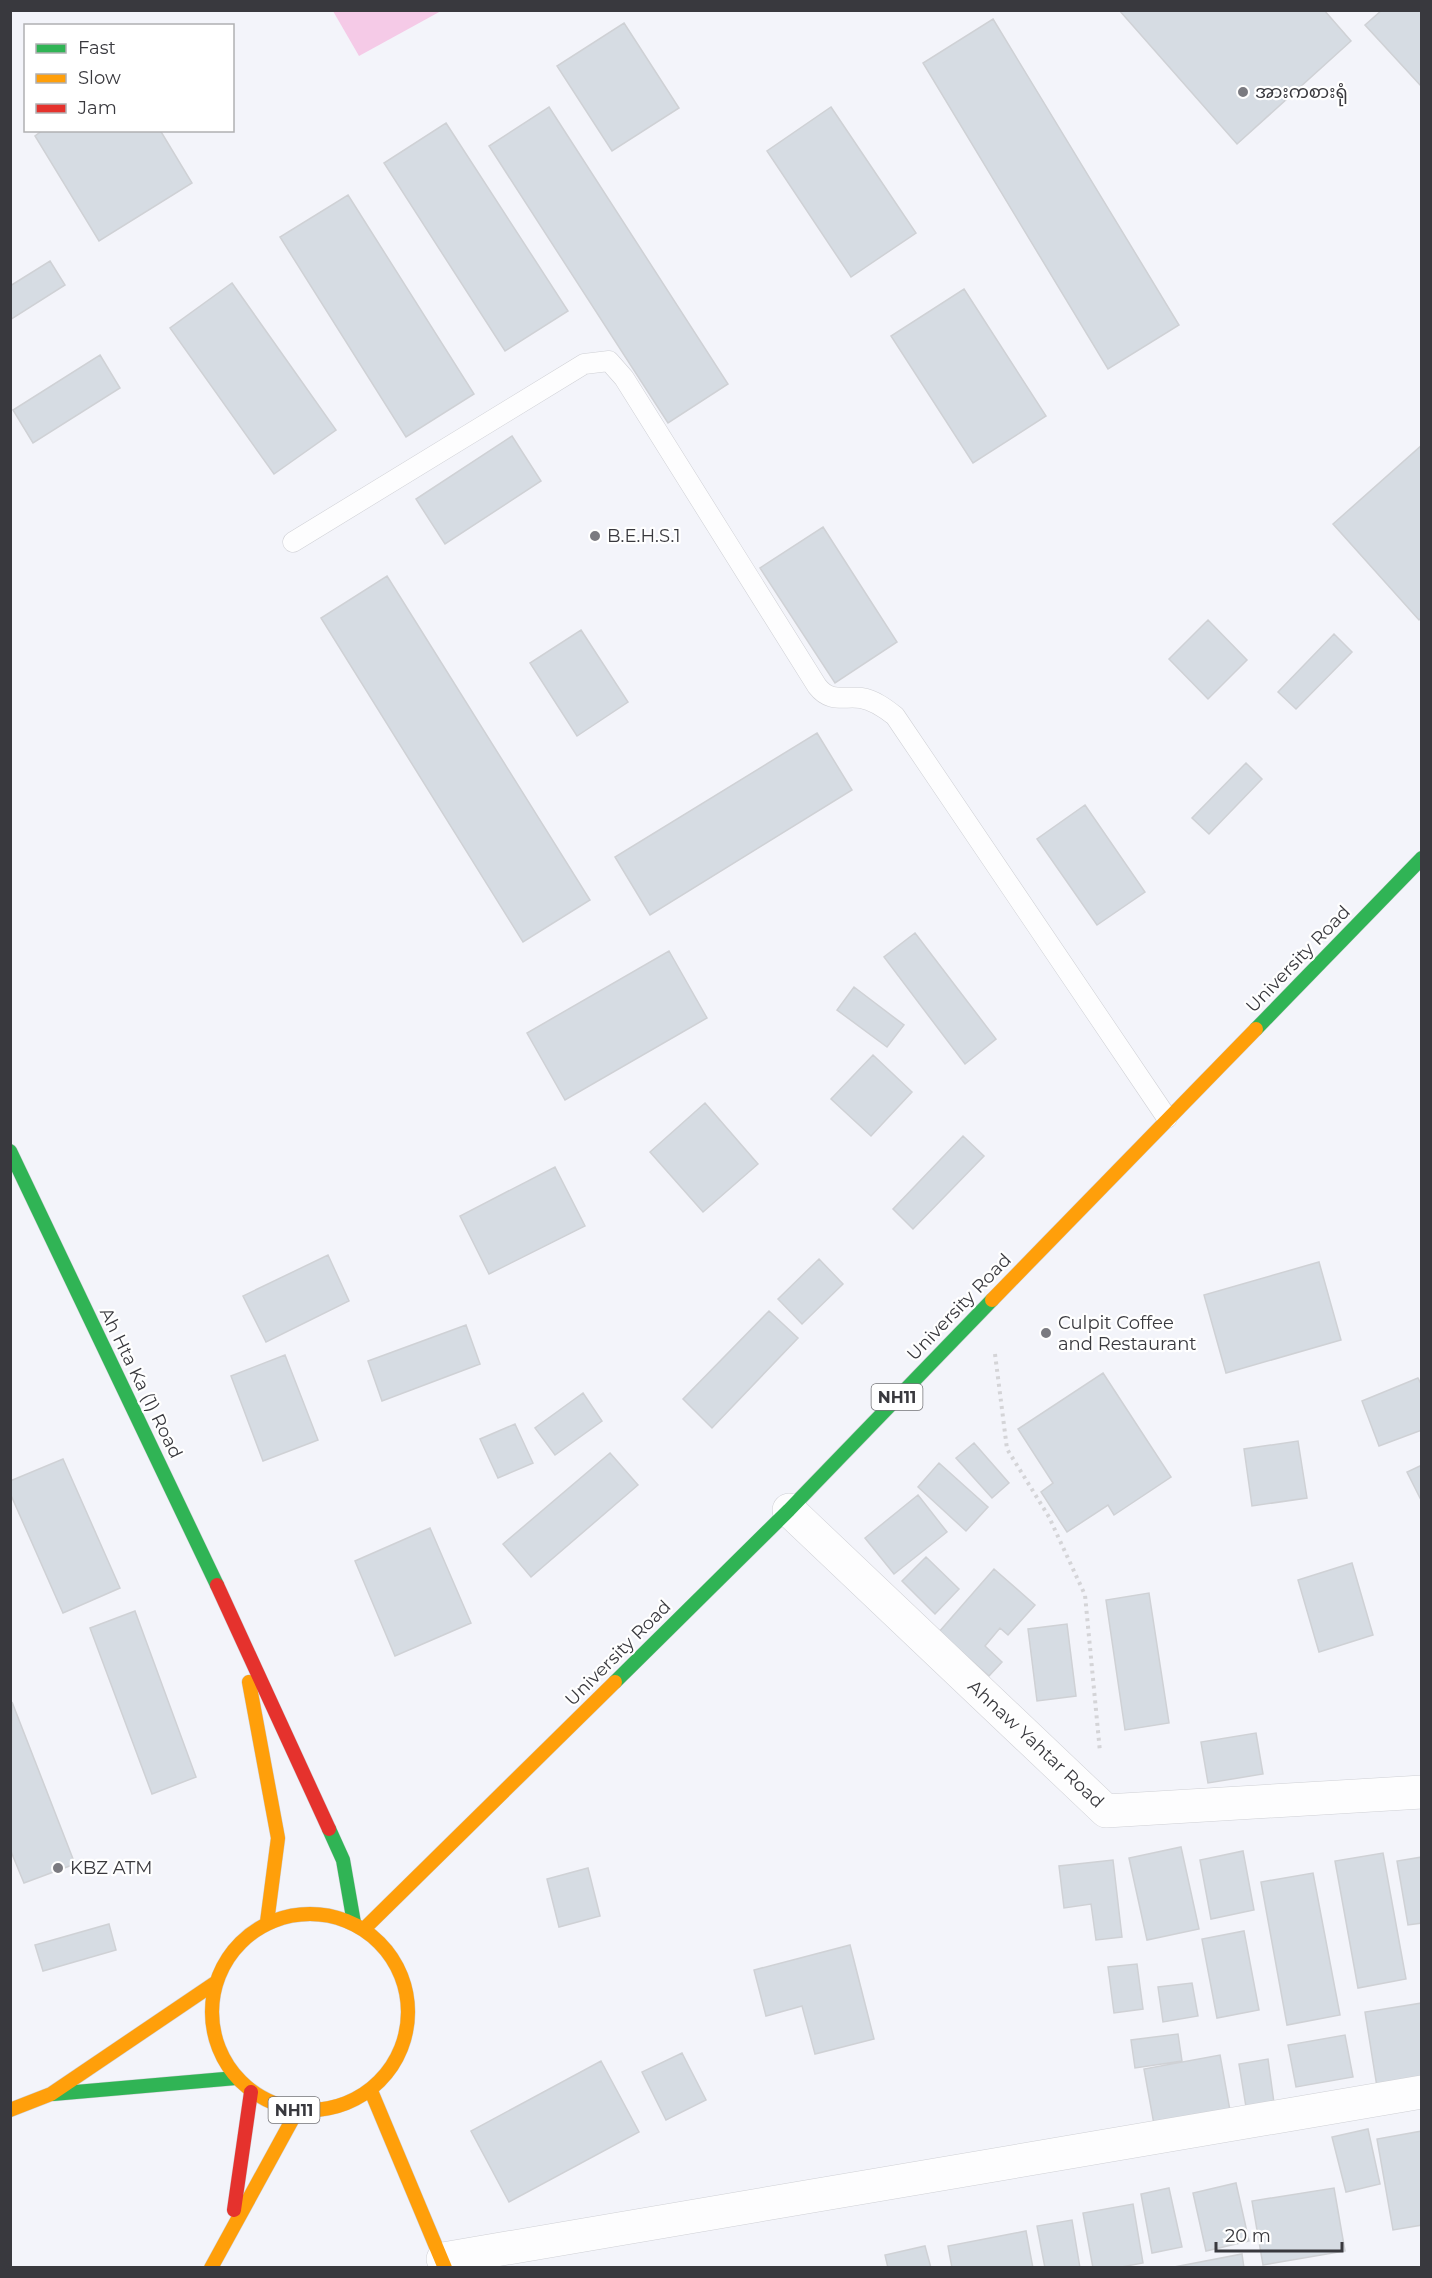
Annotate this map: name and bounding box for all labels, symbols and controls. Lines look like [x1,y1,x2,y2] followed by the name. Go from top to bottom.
[24,24,234,132] legend
[78,37,116,59] text: Fast
[78,67,121,89] text: Slow
[1255,81,1348,107] place label: အားကစားရုံ
[1236,85,1250,99] marker: အားကစားရုံ
[77,97,117,119] text: Jam
[607,525,681,547] place label: B.E.H.S.1
[588,529,602,543] marker: B.E.H.S.1
[1241,901,1355,1017] street label: University Road
[902,1249,1016,1365] street label: University Road
[95,1304,187,1462] street label: Ah Hta Ka (1) Road
[1058,1312,1197,1355] place label: Culpit Coffee and Restaurant
[1039,1326,1053,1340] marker: Culpit Coffee and Restaurant
[872,1384,922,1410] road number: NH11
[561,1596,675,1710] street label: University Road
[963,1675,1109,1813] street label: Ahnaw Yahtar Road
[70,1857,153,1879] place label: KBZ ATM
[51,1861,65,1875] marker: KBZ ATM
[268,2097,320,2123] road number: NH11
[1216,2215,1342,2253] scale bar
[1225,2225,1271,2247] text: 20 m

